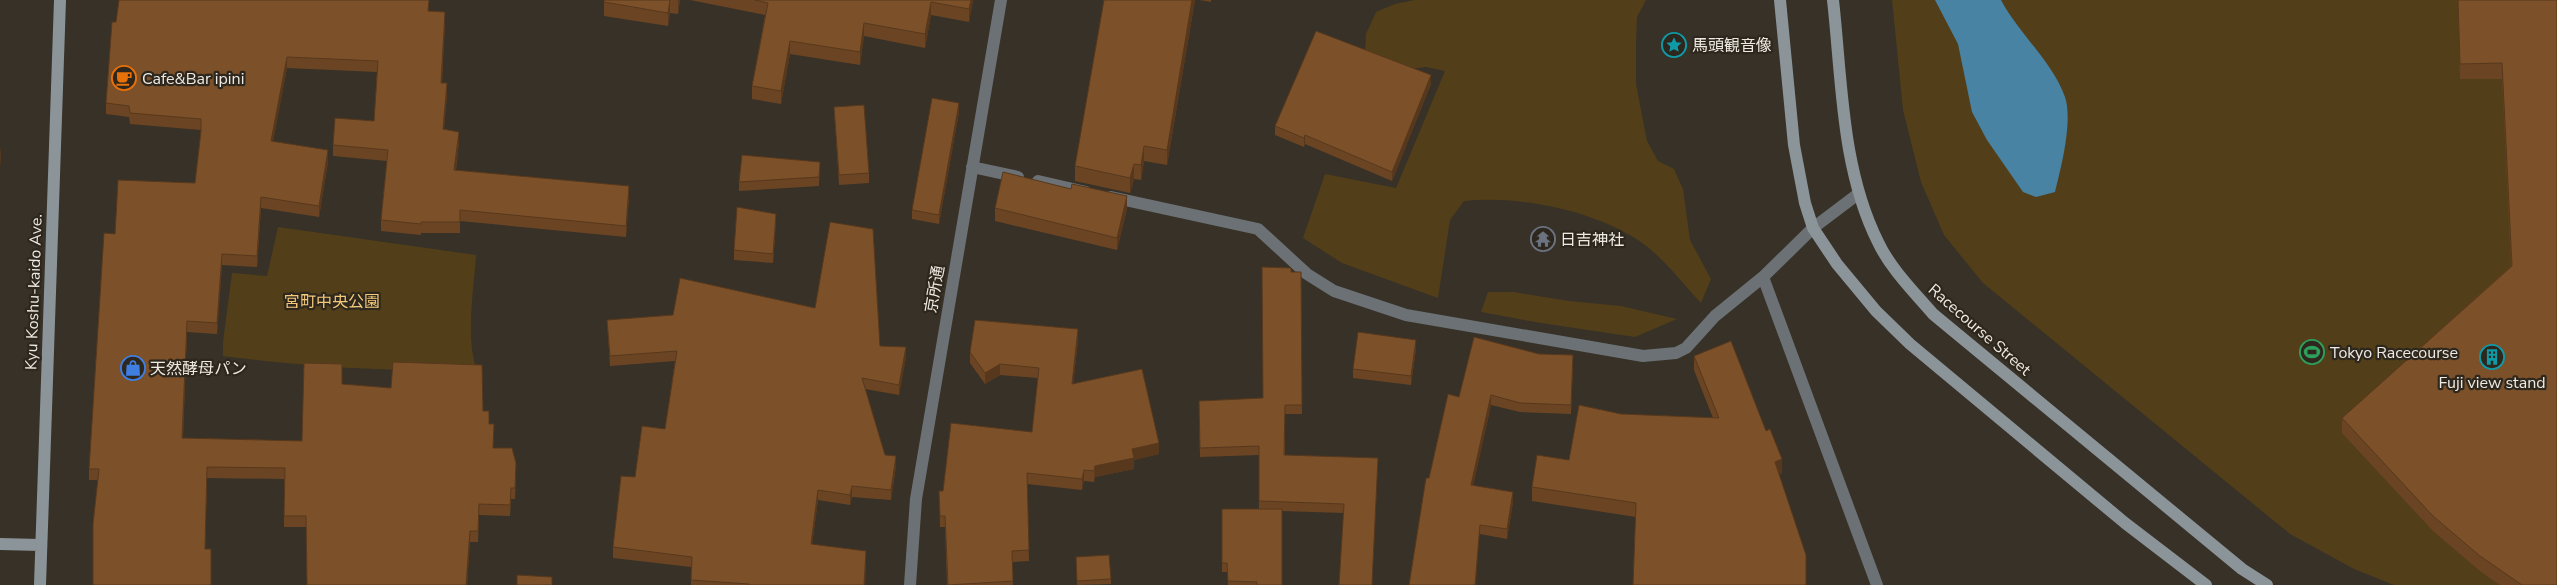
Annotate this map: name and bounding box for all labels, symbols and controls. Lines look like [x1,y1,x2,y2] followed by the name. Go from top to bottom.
[1661,32,1687,58] place icon: 馬頭観音像
[1692,35,1772,57] place label: 馬頭観音像
[111,65,137,91] cafe icon: Cafe&Bar ipini
[142,68,244,90] place label: Cafe&Bar ipini
[20,214,48,370] street label: Kyu Koshu-kaido Ave.
[1530,226,1556,252] temple icon: 日吉神社
[1560,229,1624,251] place label: 日吉神社
[920,264,950,315] street label: 京所通
[1923,279,2036,381] street label: Racecourse Street
[284,291,380,313] park label: 宮町中央公園
[2299,339,2325,365] sports icon: Tokyo Racecourse
[2330,342,2458,364] place label: Tokyo Racecourse
[2479,344,2505,370] building icon: Fuji view stand
[120,355,146,381] shop icon: 天然酵母パン
[150,358,247,380] place label: 天然酵母パン
[2438,372,2546,394] place label: Fuji view stand

